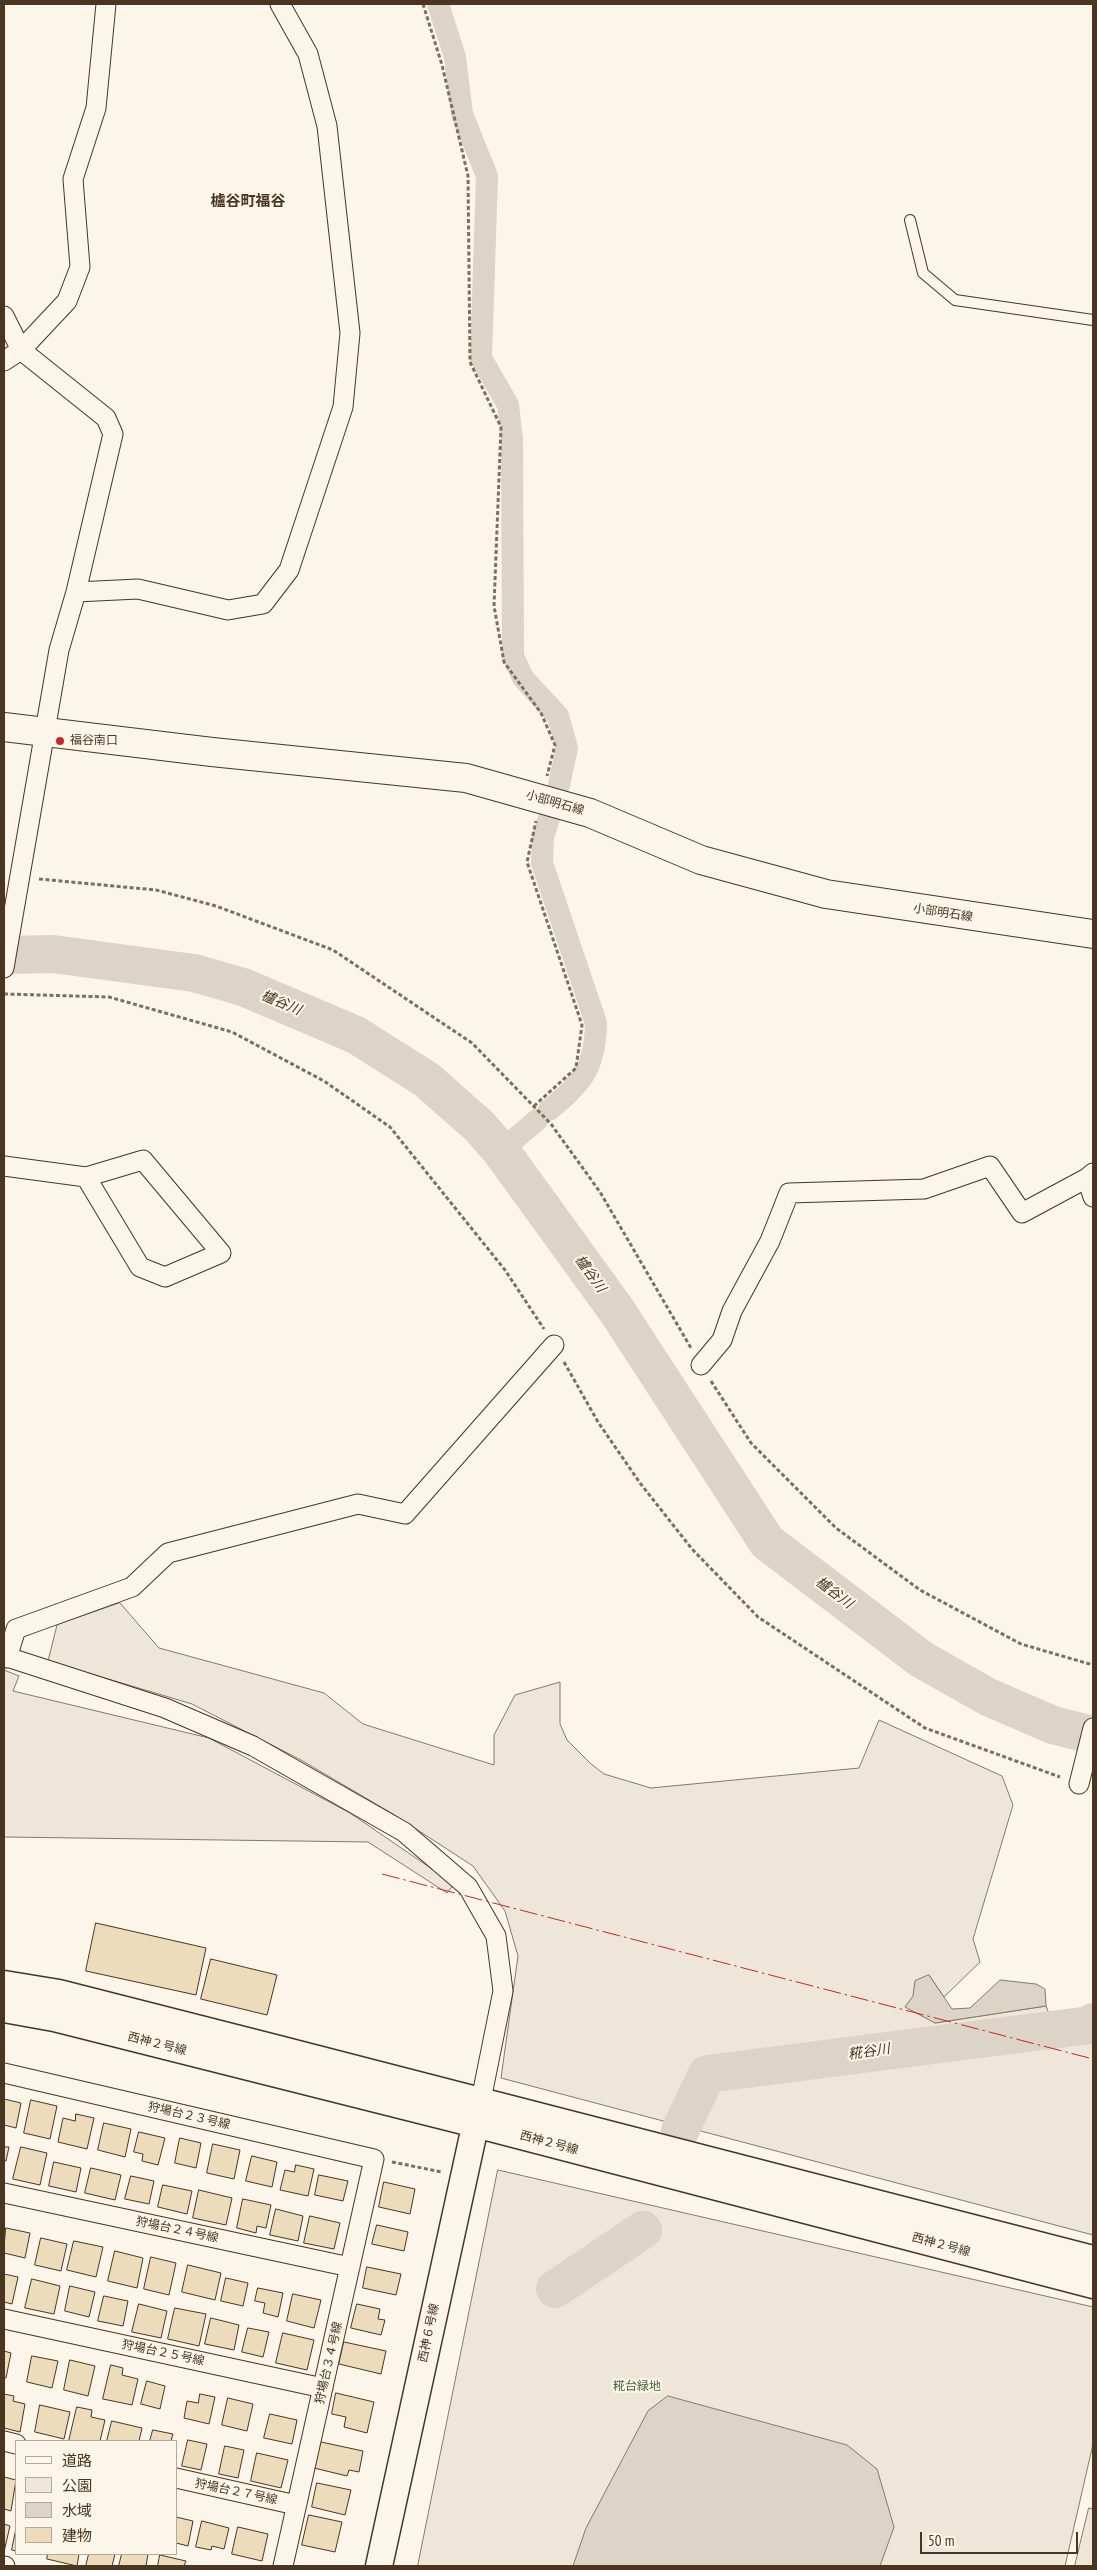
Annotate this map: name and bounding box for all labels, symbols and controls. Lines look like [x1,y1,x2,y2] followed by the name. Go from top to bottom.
[211,193,285,211] district label: 櫨谷町福谷
[70,734,118,748] place label: 福谷南口
[54,735,66,747] marker: 福谷南口
[524,788,586,818] street label: 小部明石線
[912,901,974,925] street label: 小部明石線
[258,987,304,1019] water label: 櫨谷川
[571,1252,609,1296] water label: 櫨谷川
[812,1574,856,1612] water label: 櫨谷川
[126,2030,188,2058] street label: 西神２号線
[847,2041,891,2063] water label: 糀谷川
[146,2100,232,2132] street label: 狩場台２３号線
[518,2128,580,2158] street label: 西神２号線
[134,2214,220,2246] street label: 狩場台２４号線
[910,2230,972,2260] street label: 西神２号線
[416,2302,442,2364] street label: 西神６号線
[313,2320,345,2406] street label: 狩場台３４号線
[120,2337,206,2369] street label: 狩場台２５号線
[613,2380,661,2394] park label: 糀台緑地
[15,2440,178,2555] legend
[62,2451,92,2470] text: 道路
[62,2476,92,2495] text: 公園
[193,2476,279,2508] street label: 狩場台２７号線
[62,2501,92,2520] text: 水域
[922,2522,1080,2554] scale bar
[62,2526,92,2545] text: 建物
[928,2531,954,2550] text: 50 m

